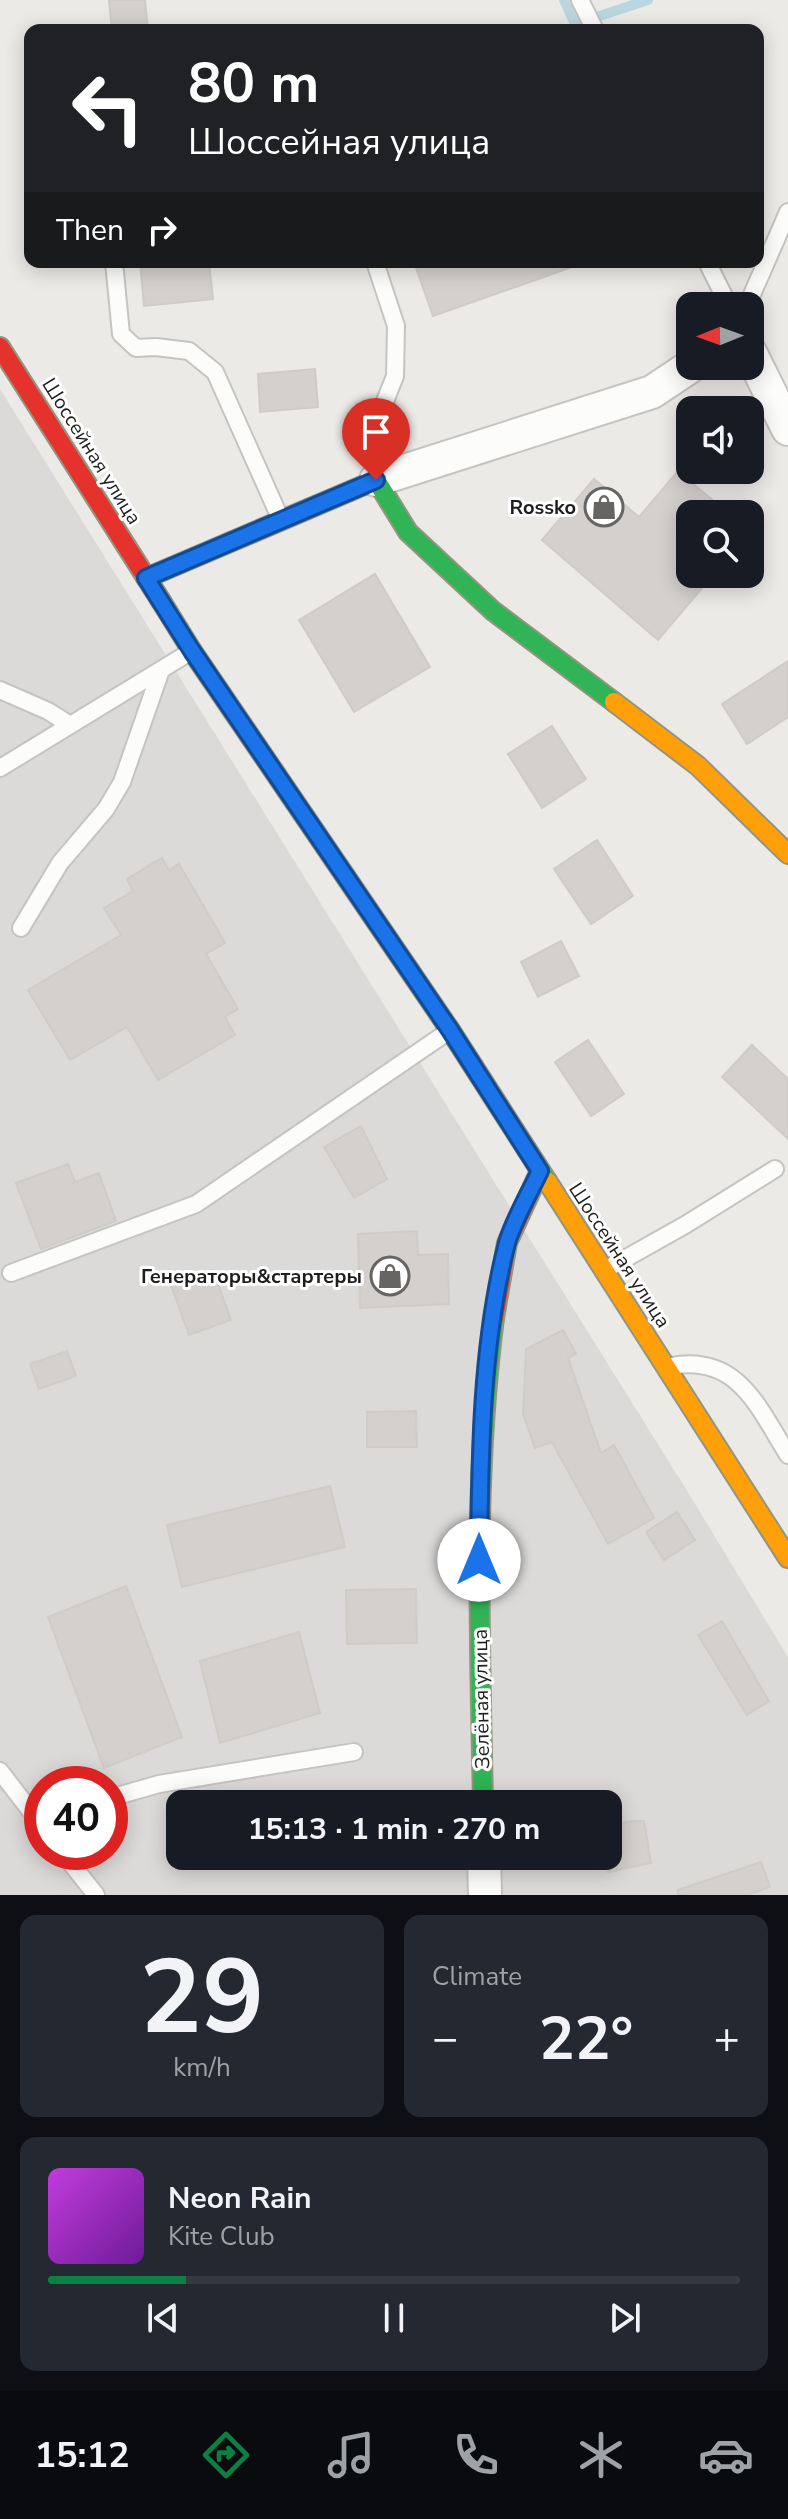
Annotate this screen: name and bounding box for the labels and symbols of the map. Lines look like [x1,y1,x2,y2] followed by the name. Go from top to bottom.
[676,292,764,380] north arrow
[36,373,148,530] street label: Шоссейная улица
[342,398,410,480] pin
[583,486,625,528] shop icon: Rossko
[509,494,576,521] place label: Rossko
[562,1177,677,1333] street label: Шоссейная улица
[369,1255,411,1297] shop icon: Генераторы&стартеры
[141,1263,362,1290] place label: Генераторы&стартеры
[437,1518,521,1602] position arrow
[467,1629,496,1769] street label: Зелёная улица
[24,1766,128,1870] speed limit sign: 40

